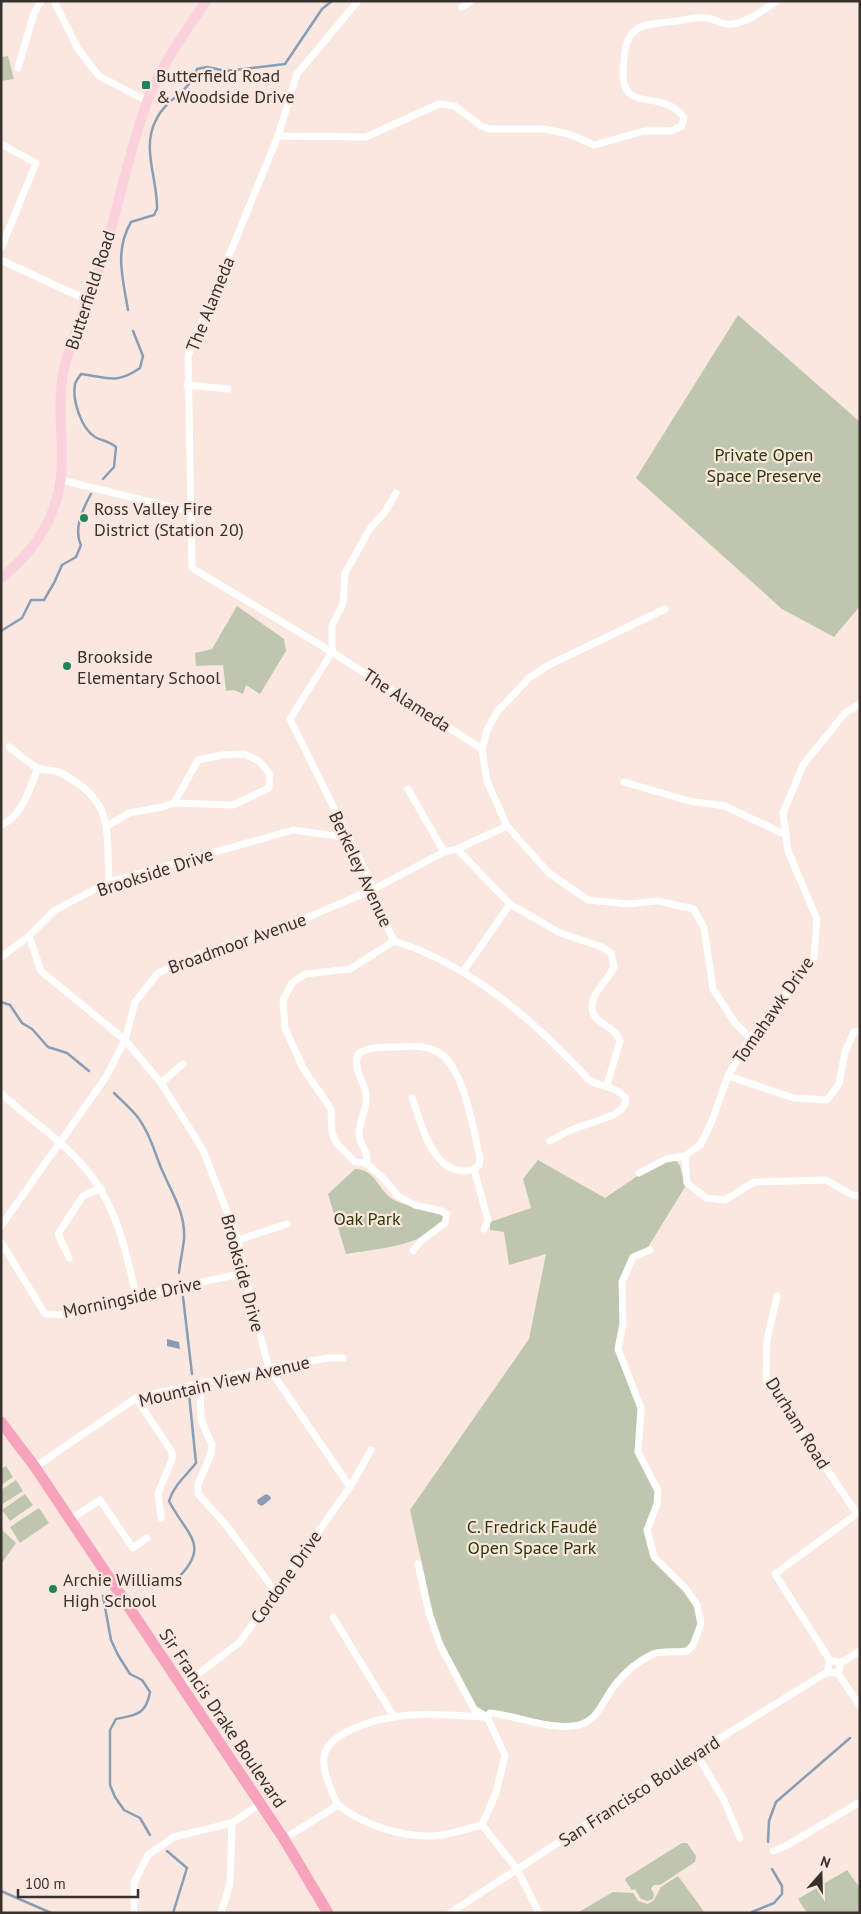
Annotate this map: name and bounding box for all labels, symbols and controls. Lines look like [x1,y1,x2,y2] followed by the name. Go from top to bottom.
[156,64,295,108] place label: Butterfield Road & Woodside Drive
[140,79,152,91] marker: Butterfield Road & Woodside Drive
[60,227,120,353] street label: Butterfield Road
[181,253,239,355] street label: The Alameda
[706,443,822,487] park label: Private Open Space Preserve
[94,497,244,541] place label: Ross Valley Fire District (Station 20)
[78,512,90,524] marker: Ross Valley Fire District (Station 20)
[77,645,221,689] place label: Brookside Elementary School
[61,660,73,672] marker: Brookside Elementary School
[359,663,455,737] street label: The Alameda
[324,807,398,931] street label: Berkeley Avenue
[94,842,216,902] street label: Brookside Drive
[165,907,309,979] street label: Broadmoor Avenue
[727,952,819,1068] street label: Tomahawk Drive
[333,1207,401,1230] park label: Oak Park
[216,1212,270,1334] street label: Brookside Drive
[61,1271,203,1323] street label: Morningside Drive
[136,1350,312,1412] street label: Mountain View Avenue
[761,1373,835,1473] street label: Durham Road
[467,1515,597,1559] park label: C. Fredrick Faudé Open Space Park
[245,1526,327,1628] street label: Cordone Drive
[63,1568,182,1612] place label: Archie Williams High School
[47,1583,59,1595] marker: Archie Williams High School
[154,1624,292,1812] street label: Sir Francis Drake Boulevard
[554,1730,724,1852] street label: San Francisco Boulevard
[796,1849,846,1899] north arrow
[818,1852,833,1872] text: N
[18,1866,138,1898] scale bar
[25,1874,66,1893] text: 100 m

